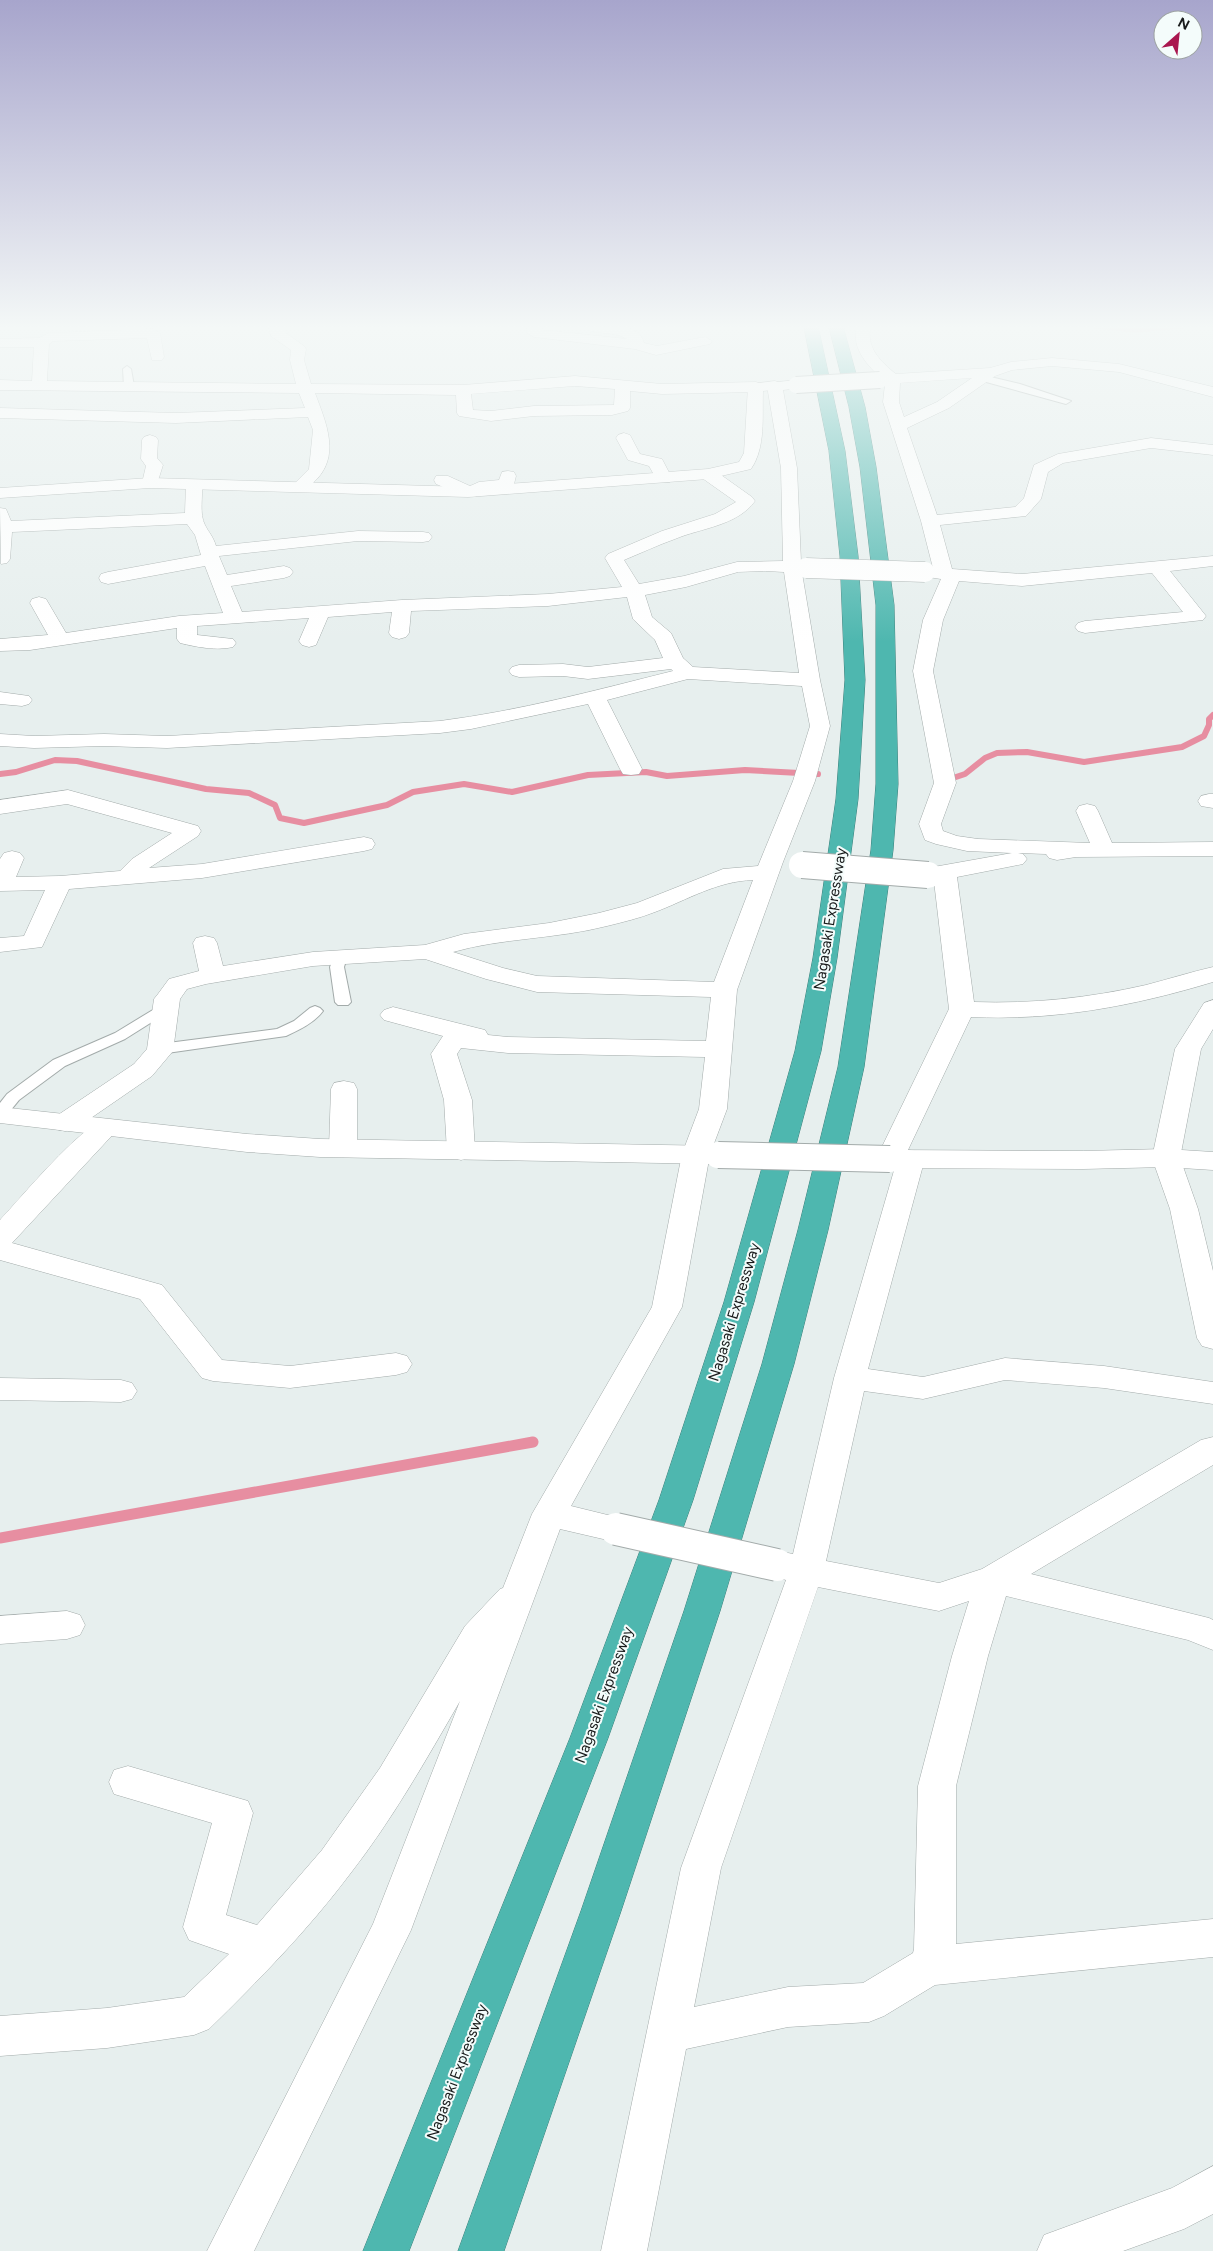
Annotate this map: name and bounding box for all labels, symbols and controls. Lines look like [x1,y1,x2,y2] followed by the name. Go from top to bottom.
[1153,10,1203,60] north arrow
[1175,14,1192,34] text: N
[810,846,850,991] street label: Nagasaki Expressway
[704,1240,764,1383] street label: Nagasaki Expressway
[571,1624,637,1766] street label: Nagasaki Expressway
[423,2001,491,2142] street label: Nagasaki Expressway

